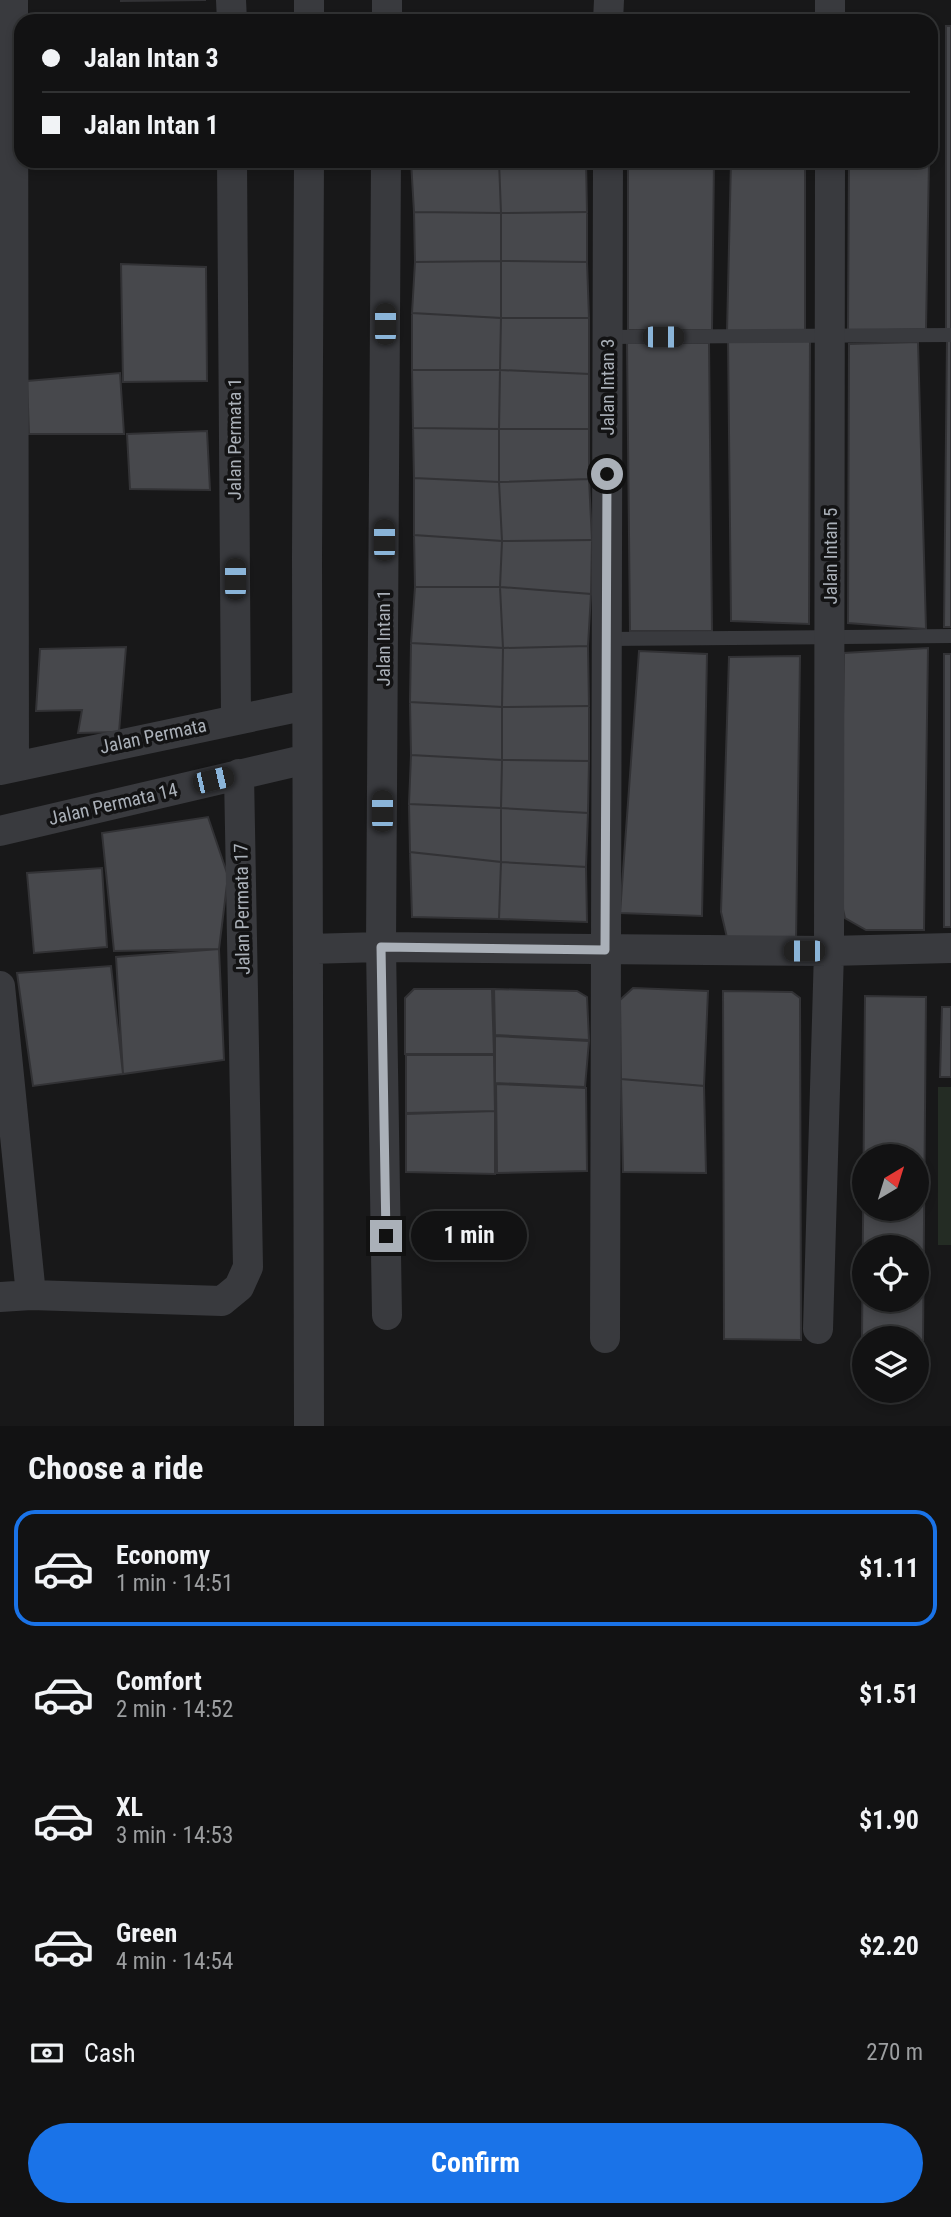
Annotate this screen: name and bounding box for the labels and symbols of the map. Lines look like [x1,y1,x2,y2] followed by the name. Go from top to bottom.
[375,303,396,345] car
[643,327,685,348] car
[596,339,619,435] street label: Jalan Intan 3
[223,378,246,500] street label: Jalan Permata 1
[591,458,623,490] route start
[819,508,842,604] street label: Jalan Intan 5
[374,519,395,561] car
[225,558,246,600] car
[372,590,395,686] street label: Jalan Intan 1
[98,713,208,759] street label: Jalan Permata
[191,765,236,795] car
[46,778,180,830] street label: Jalan Permata 14
[372,790,393,832] car
[229,843,255,975] street label: Jalan Permata 17
[784,941,826,962] car
[852,1144,929,1222] north arrow
[410,1212,526,1260] callout: 1 min
[370,1220,402,1252] route end

